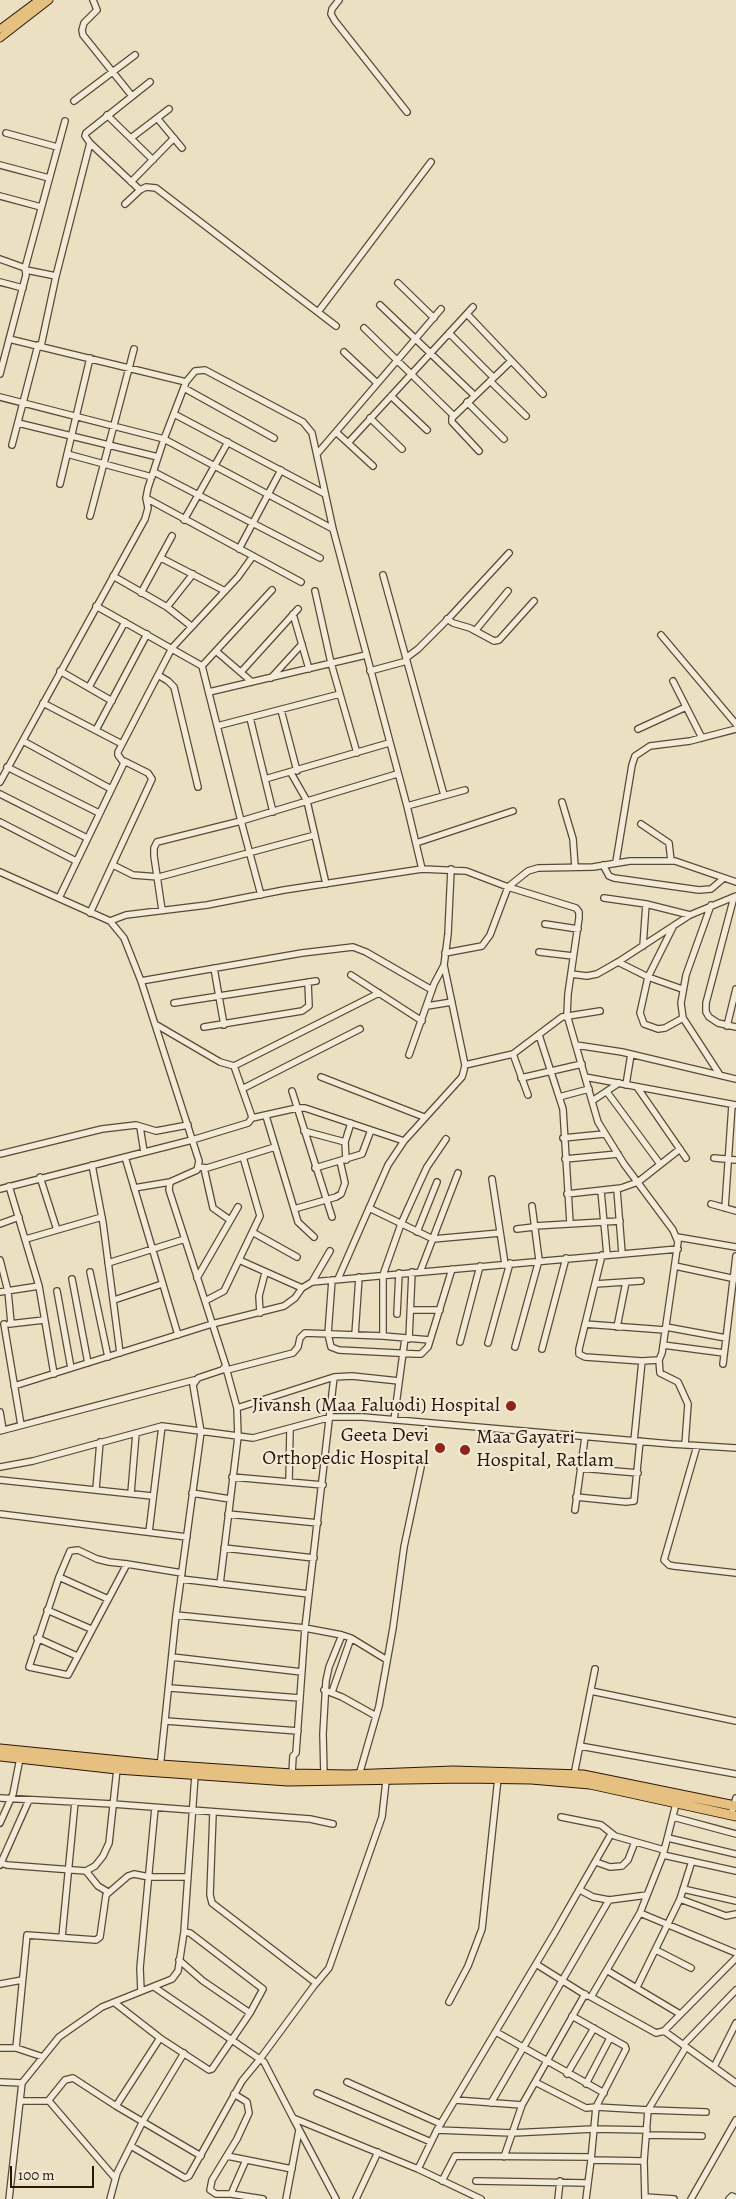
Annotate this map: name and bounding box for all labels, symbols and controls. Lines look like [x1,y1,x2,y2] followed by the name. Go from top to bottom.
[252,1394,500,1418] place label: Jivansh (Maa Faluodi) Hospital
[504,1399,518,1413] marker: Jivansh (Maa Faluodi) Hospital
[262,1424,429,1471] place label: Geeta Devi Orthopedic Hospital
[476,1426,614,1473] place label: Maa Gayatri Hospital, Ratlam
[433,1441,447,1455] marker: Geeta Devi Orthopedic Hospital
[458,1443,472,1457] marker: Maa Gayatri Hospital, Ratlam
[12,2156,96,2188] scale bar
[18,2165,55,2185] text: 100 m

